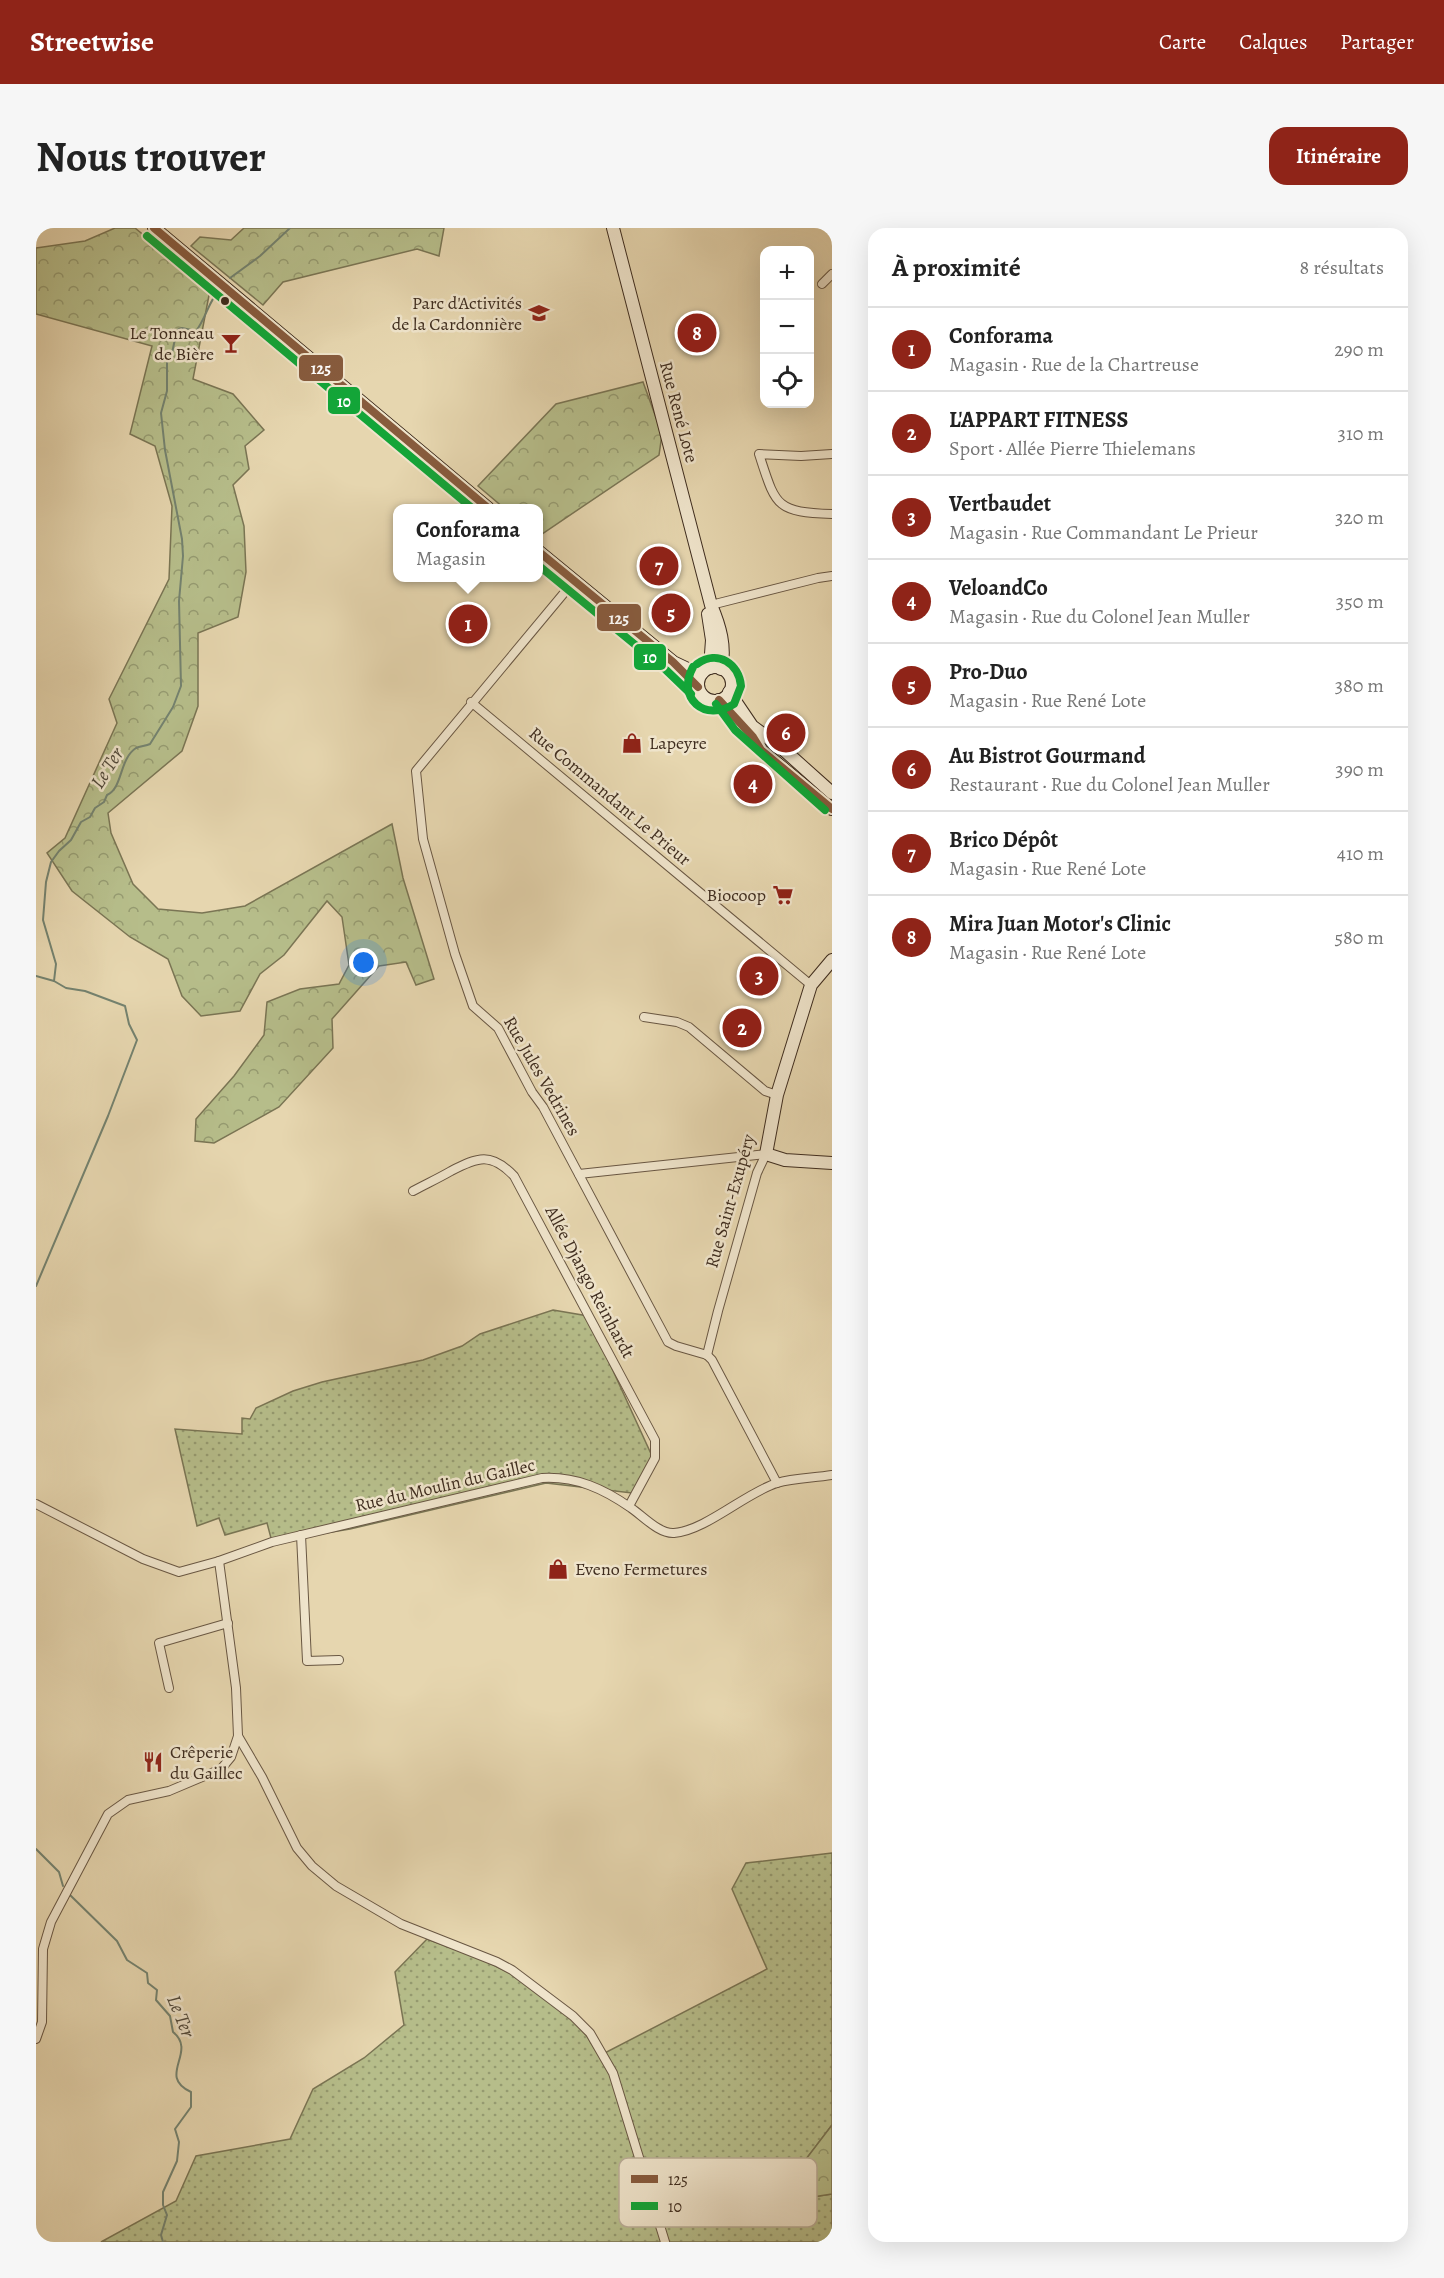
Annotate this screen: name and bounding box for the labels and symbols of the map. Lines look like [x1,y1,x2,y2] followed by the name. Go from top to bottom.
[392,291,522,336] place label: Parc d'Activités de la Cardonnière
[219,295,231,307] unlabelled marker
[527,301,551,325] school or university icon: Parc d'Activités de la Cardonnière
[678,310,716,356] pin: 8
[130,321,214,366] place label: Le Tonneau de Bière
[219,331,243,355] bar icon: Le Tonneau de Bière
[298,354,344,382] line badge: 125
[311,358,331,380] text: 125
[654,359,704,465] street label: Rue René Lote
[327,386,361,415] line badge: 10
[337,391,351,413] text: 10
[640,544,678,588] pin: 7
[652,590,690,636] pin: 5
[448,602,488,646] pin: 1
[596,603,642,632] line badge: 125
[609,608,629,630] text: 125
[633,643,667,671] line badge: 10
[643,647,657,669] text: 10
[766,710,806,756] pin: 6
[524,721,696,871] street label: Rue Commandant Le Prieur
[620,731,644,755] shop icon: Lapeyre
[649,731,707,755] place label: Lapeyre
[84,741,131,794] water label: Le Ter
[734,762,772,806] pin: 4
[707,883,766,907] place label: Biocoop
[771,883,795,907] supermarket icon: Biocoop
[349,948,378,977] your location
[740,954,778,999] pin: 3
[722,1006,762,1050] pin: 2
[498,1012,586,1140] street label: Rue Jules Vedrines
[699,1130,761,1271] street label: Rue Saint-Exupéry
[539,1201,640,1362] street label: Allée Django Reinhardt
[353,1453,537,1517] street label: Rue du Moulin du Gaillec
[546,1557,570,1581] shop icon: Eveno Fermetures
[575,1557,707,1581] place label: Eveno Fermetures
[170,1740,243,1785] place label: Crêperie du Gaillec
[141,1750,165,1774] restaurant icon: Crêperie du Gaillec
[160,1991,202,2042] water label: Le Ter
[619,2158,817,2227] legend
[668,2169,688,2191] text: 125
[668,2196,682,2218] text: 10

